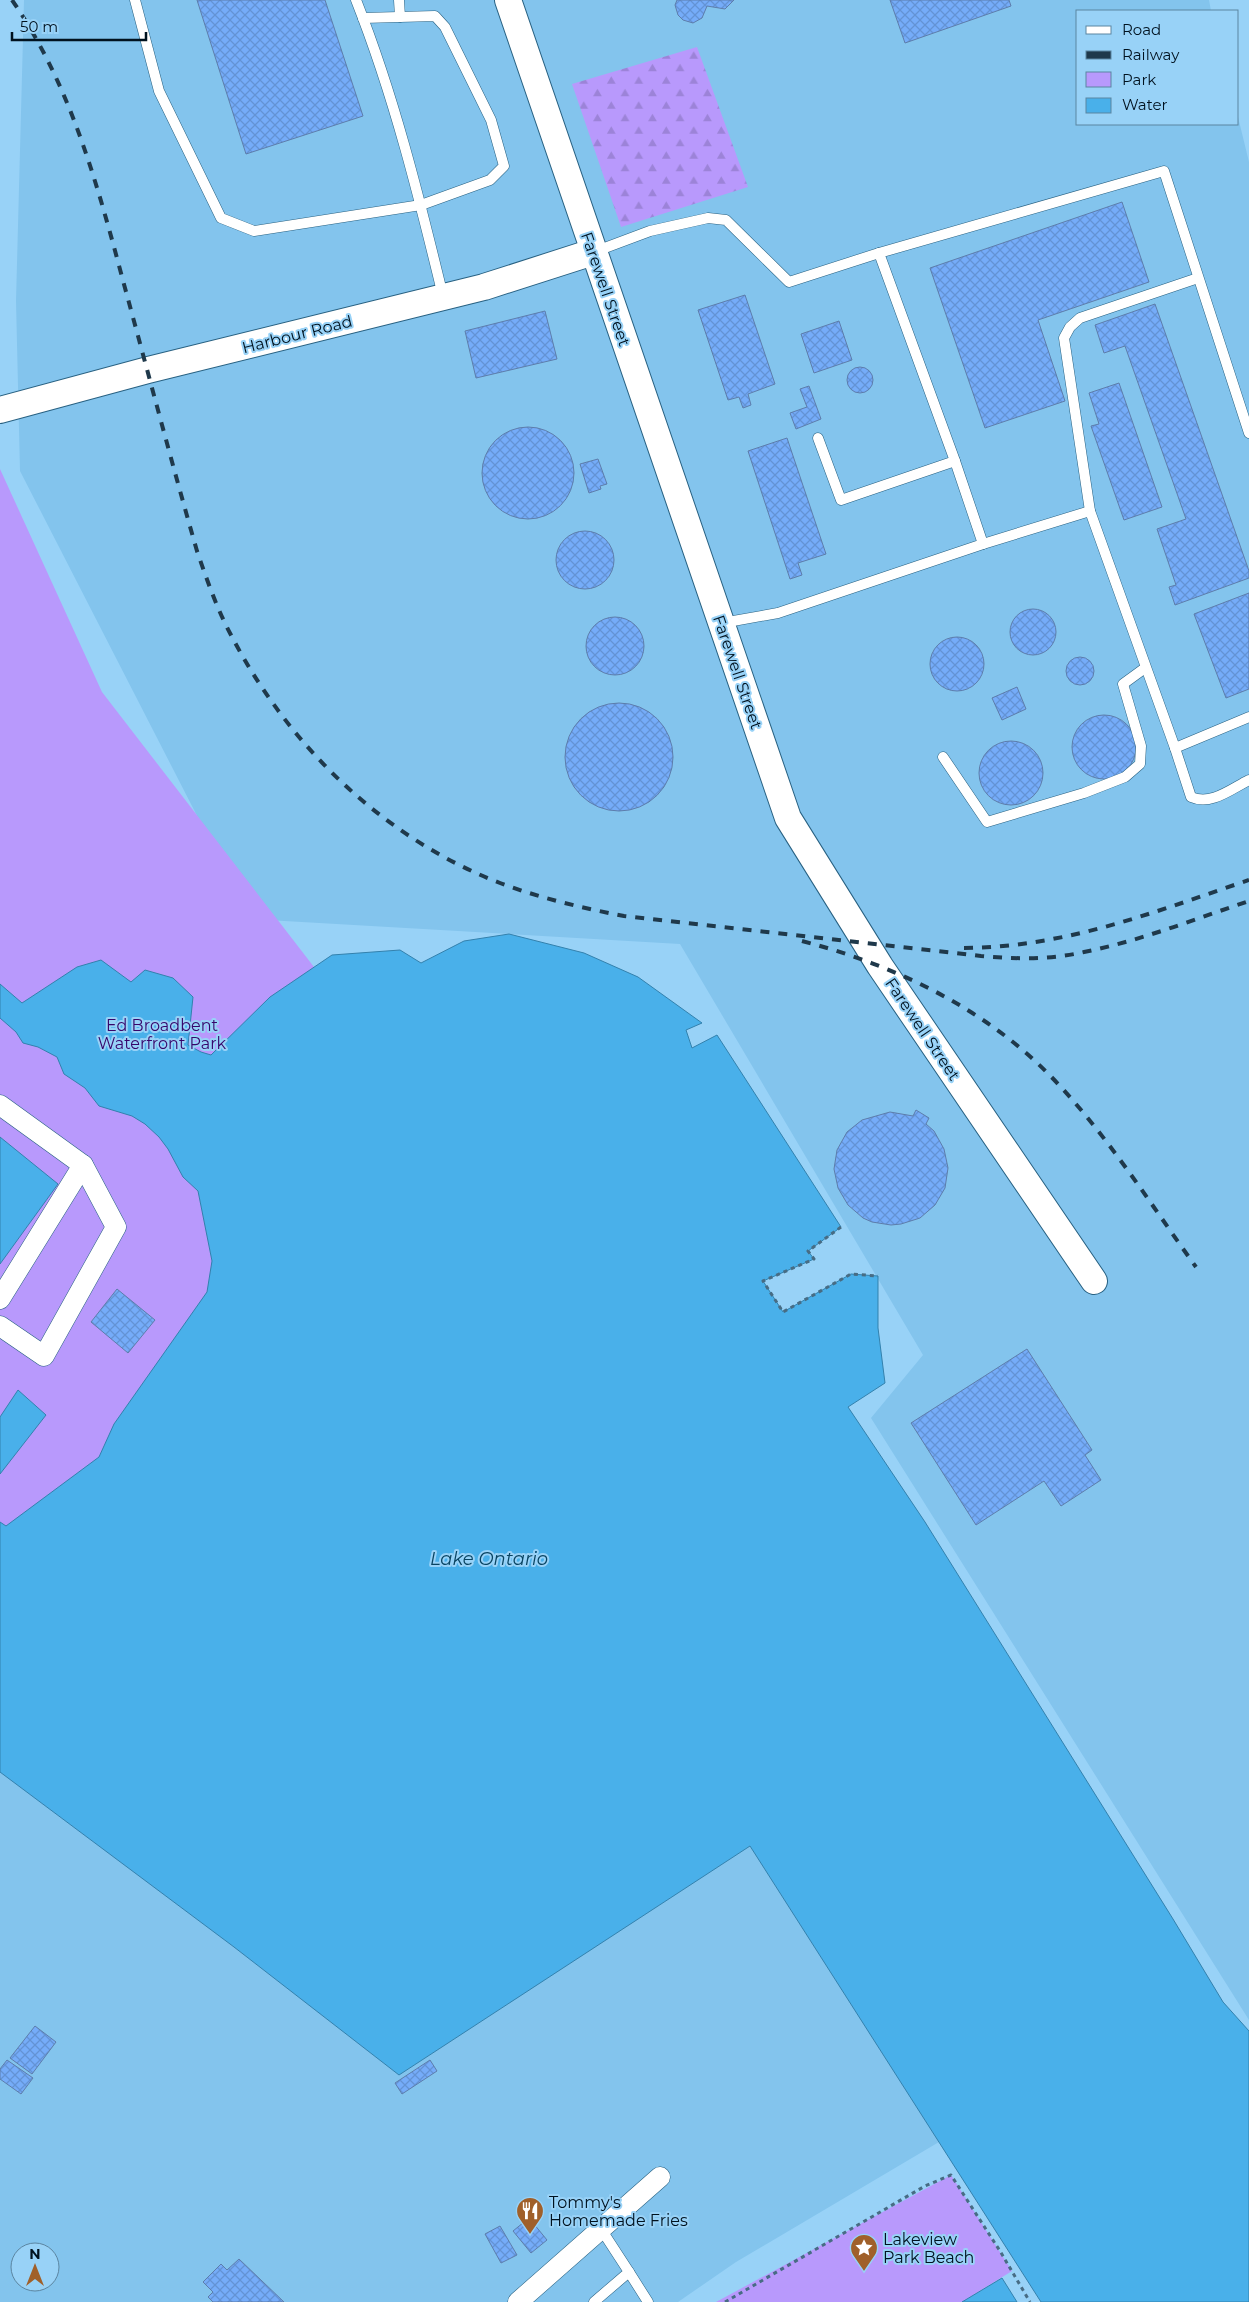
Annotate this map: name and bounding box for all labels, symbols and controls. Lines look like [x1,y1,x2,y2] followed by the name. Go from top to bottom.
[12,10,146,42] scale bar
[1076,10,1239,125] legend
[20,17,58,36] text: 50 m
[1122,20,1161,39] text: Road
[1122,45,1180,64] text: Railway
[1122,70,1156,89] text: Park
[1122,95,1168,114] text: Water
[577,230,634,349] street label: Farewell Street
[240,312,354,357] street label: Harbour Road
[709,613,766,732] street label: Farewell Street
[881,974,964,1085] street label: Farewell Street
[98,1016,227,1053] park label: Ed Broadbent Waterfront Park
[430,1548,548,1570] water label: Lake Ontario
[549,2193,688,2230] place label: Tommy's Homemade Fries
[515,2196,545,2235] restaurant icon: Tommy's Homemade Fries
[883,2230,974,2267] place label: Lakeview Park Beach
[849,2233,879,2272] place icon: Lakeview Park Beach
[10,2242,60,2292] north arrow
[29,2245,41,2263] text: N

